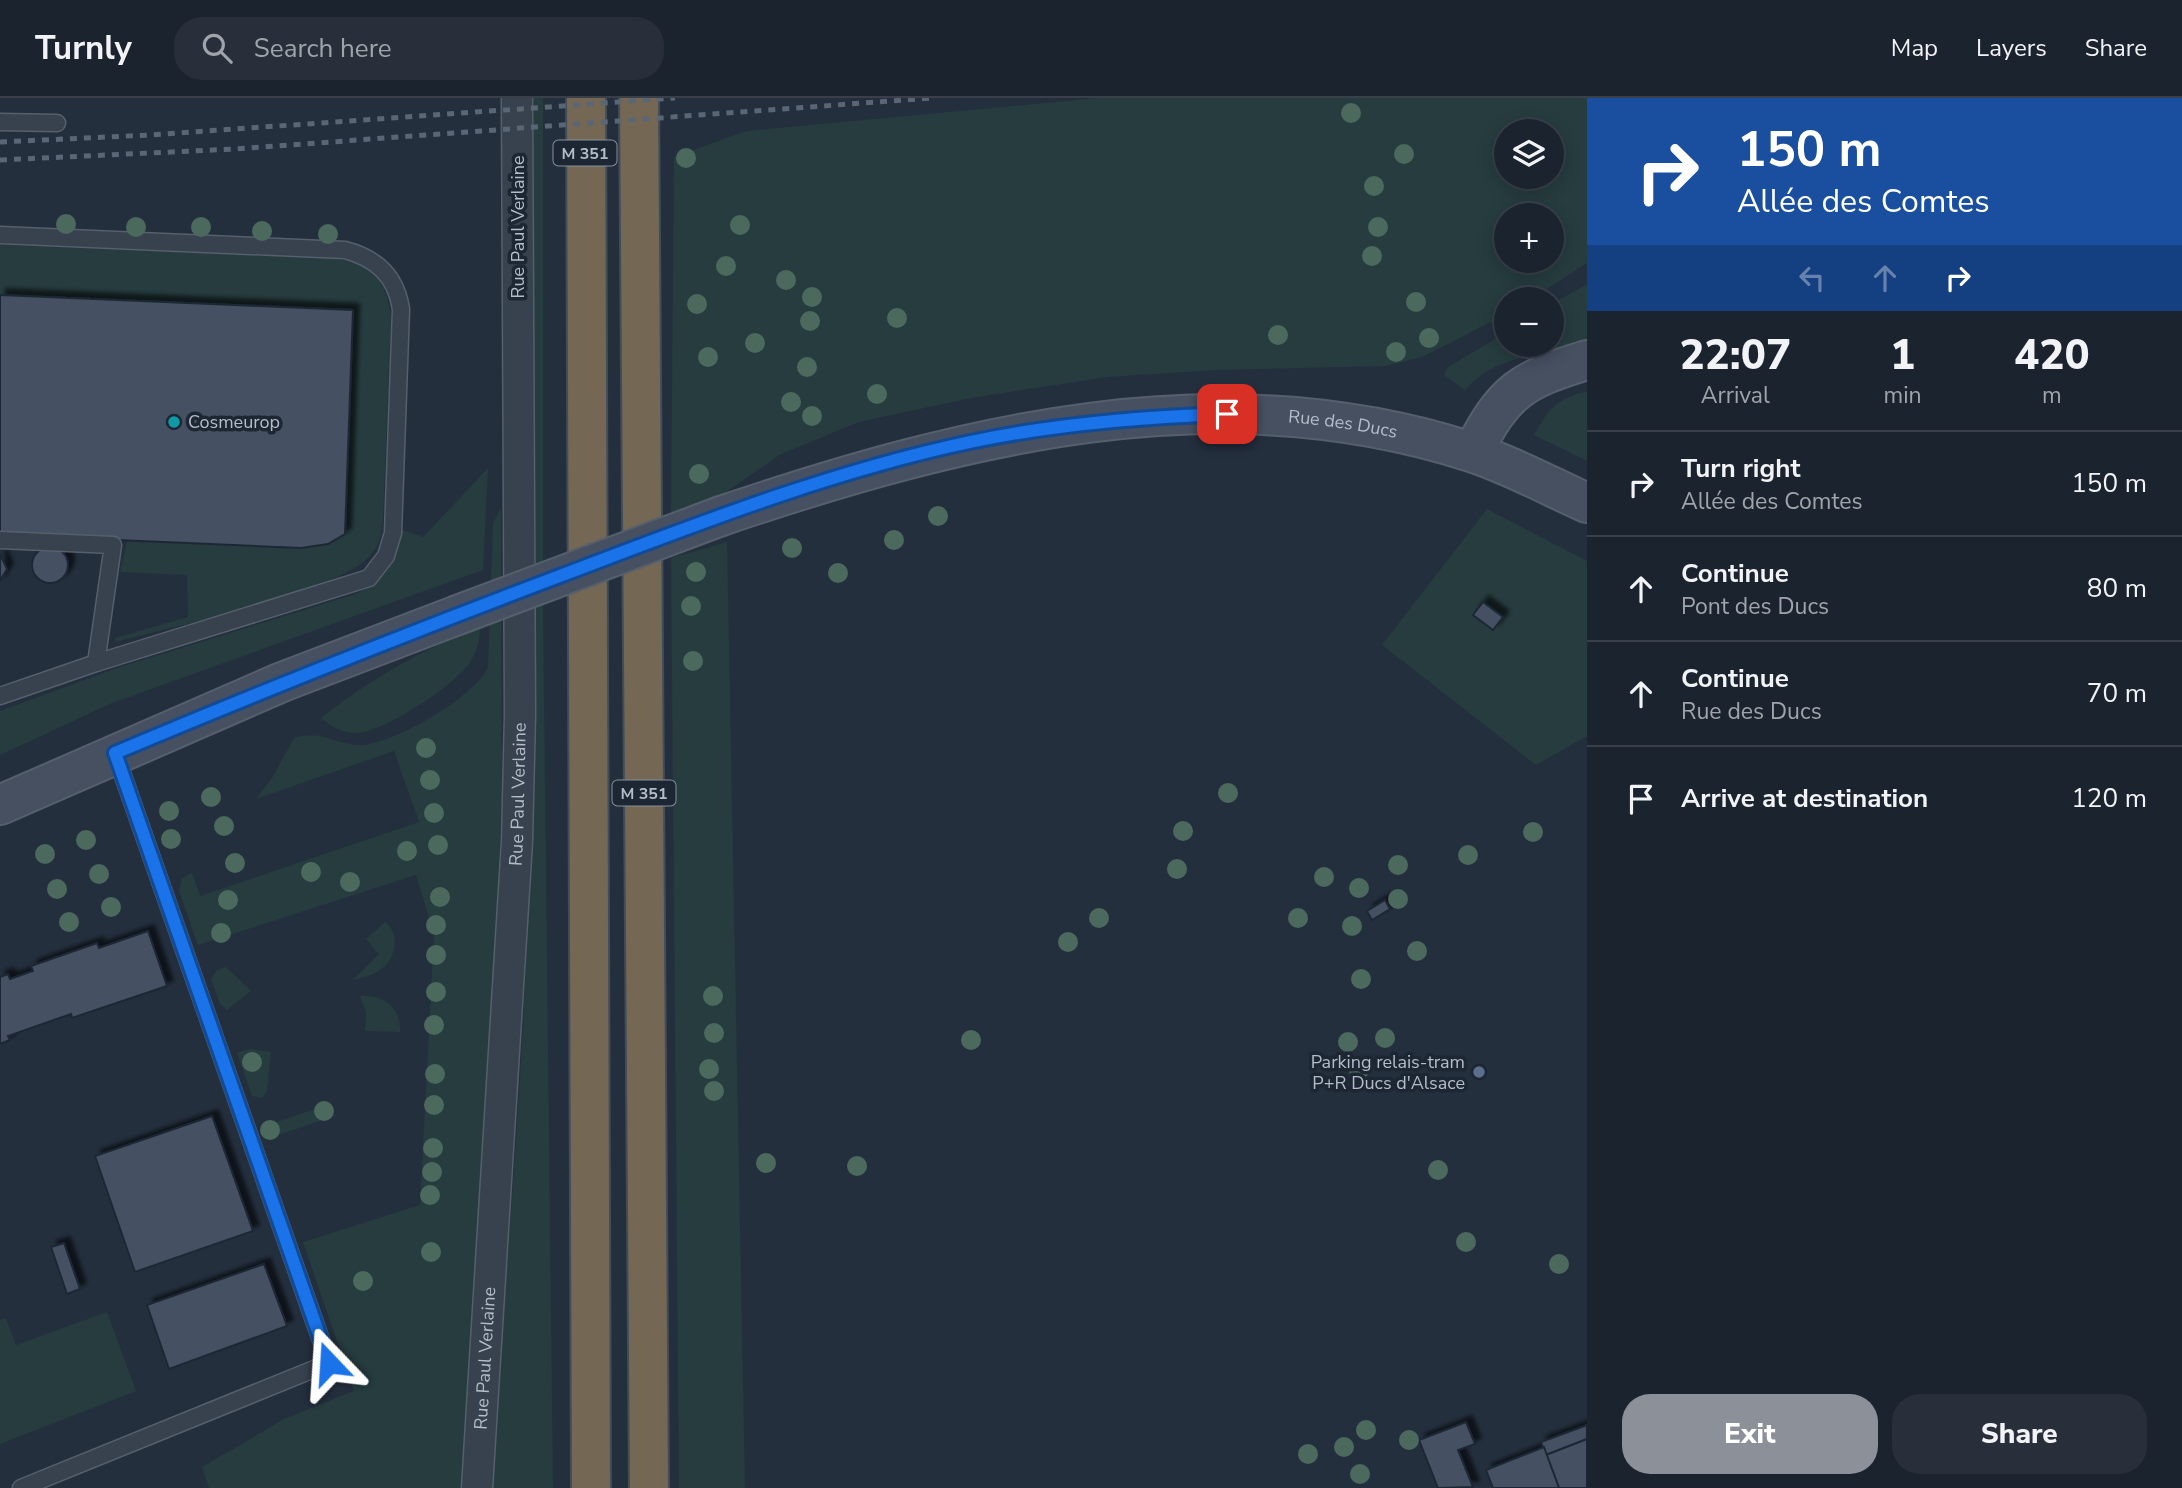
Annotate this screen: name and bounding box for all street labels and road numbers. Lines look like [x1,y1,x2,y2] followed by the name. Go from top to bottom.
[554,140,616,166] road number: M 351
[506,155,530,299] street label: Rue Paul Verlaine
[1287,404,1400,444] street label: Rue des Ducs
[503,722,532,867] street label: Rue Paul Verlaine
[612,780,676,806] road number: M 351
[469,1286,501,1430] street label: Rue Paul Verlaine

